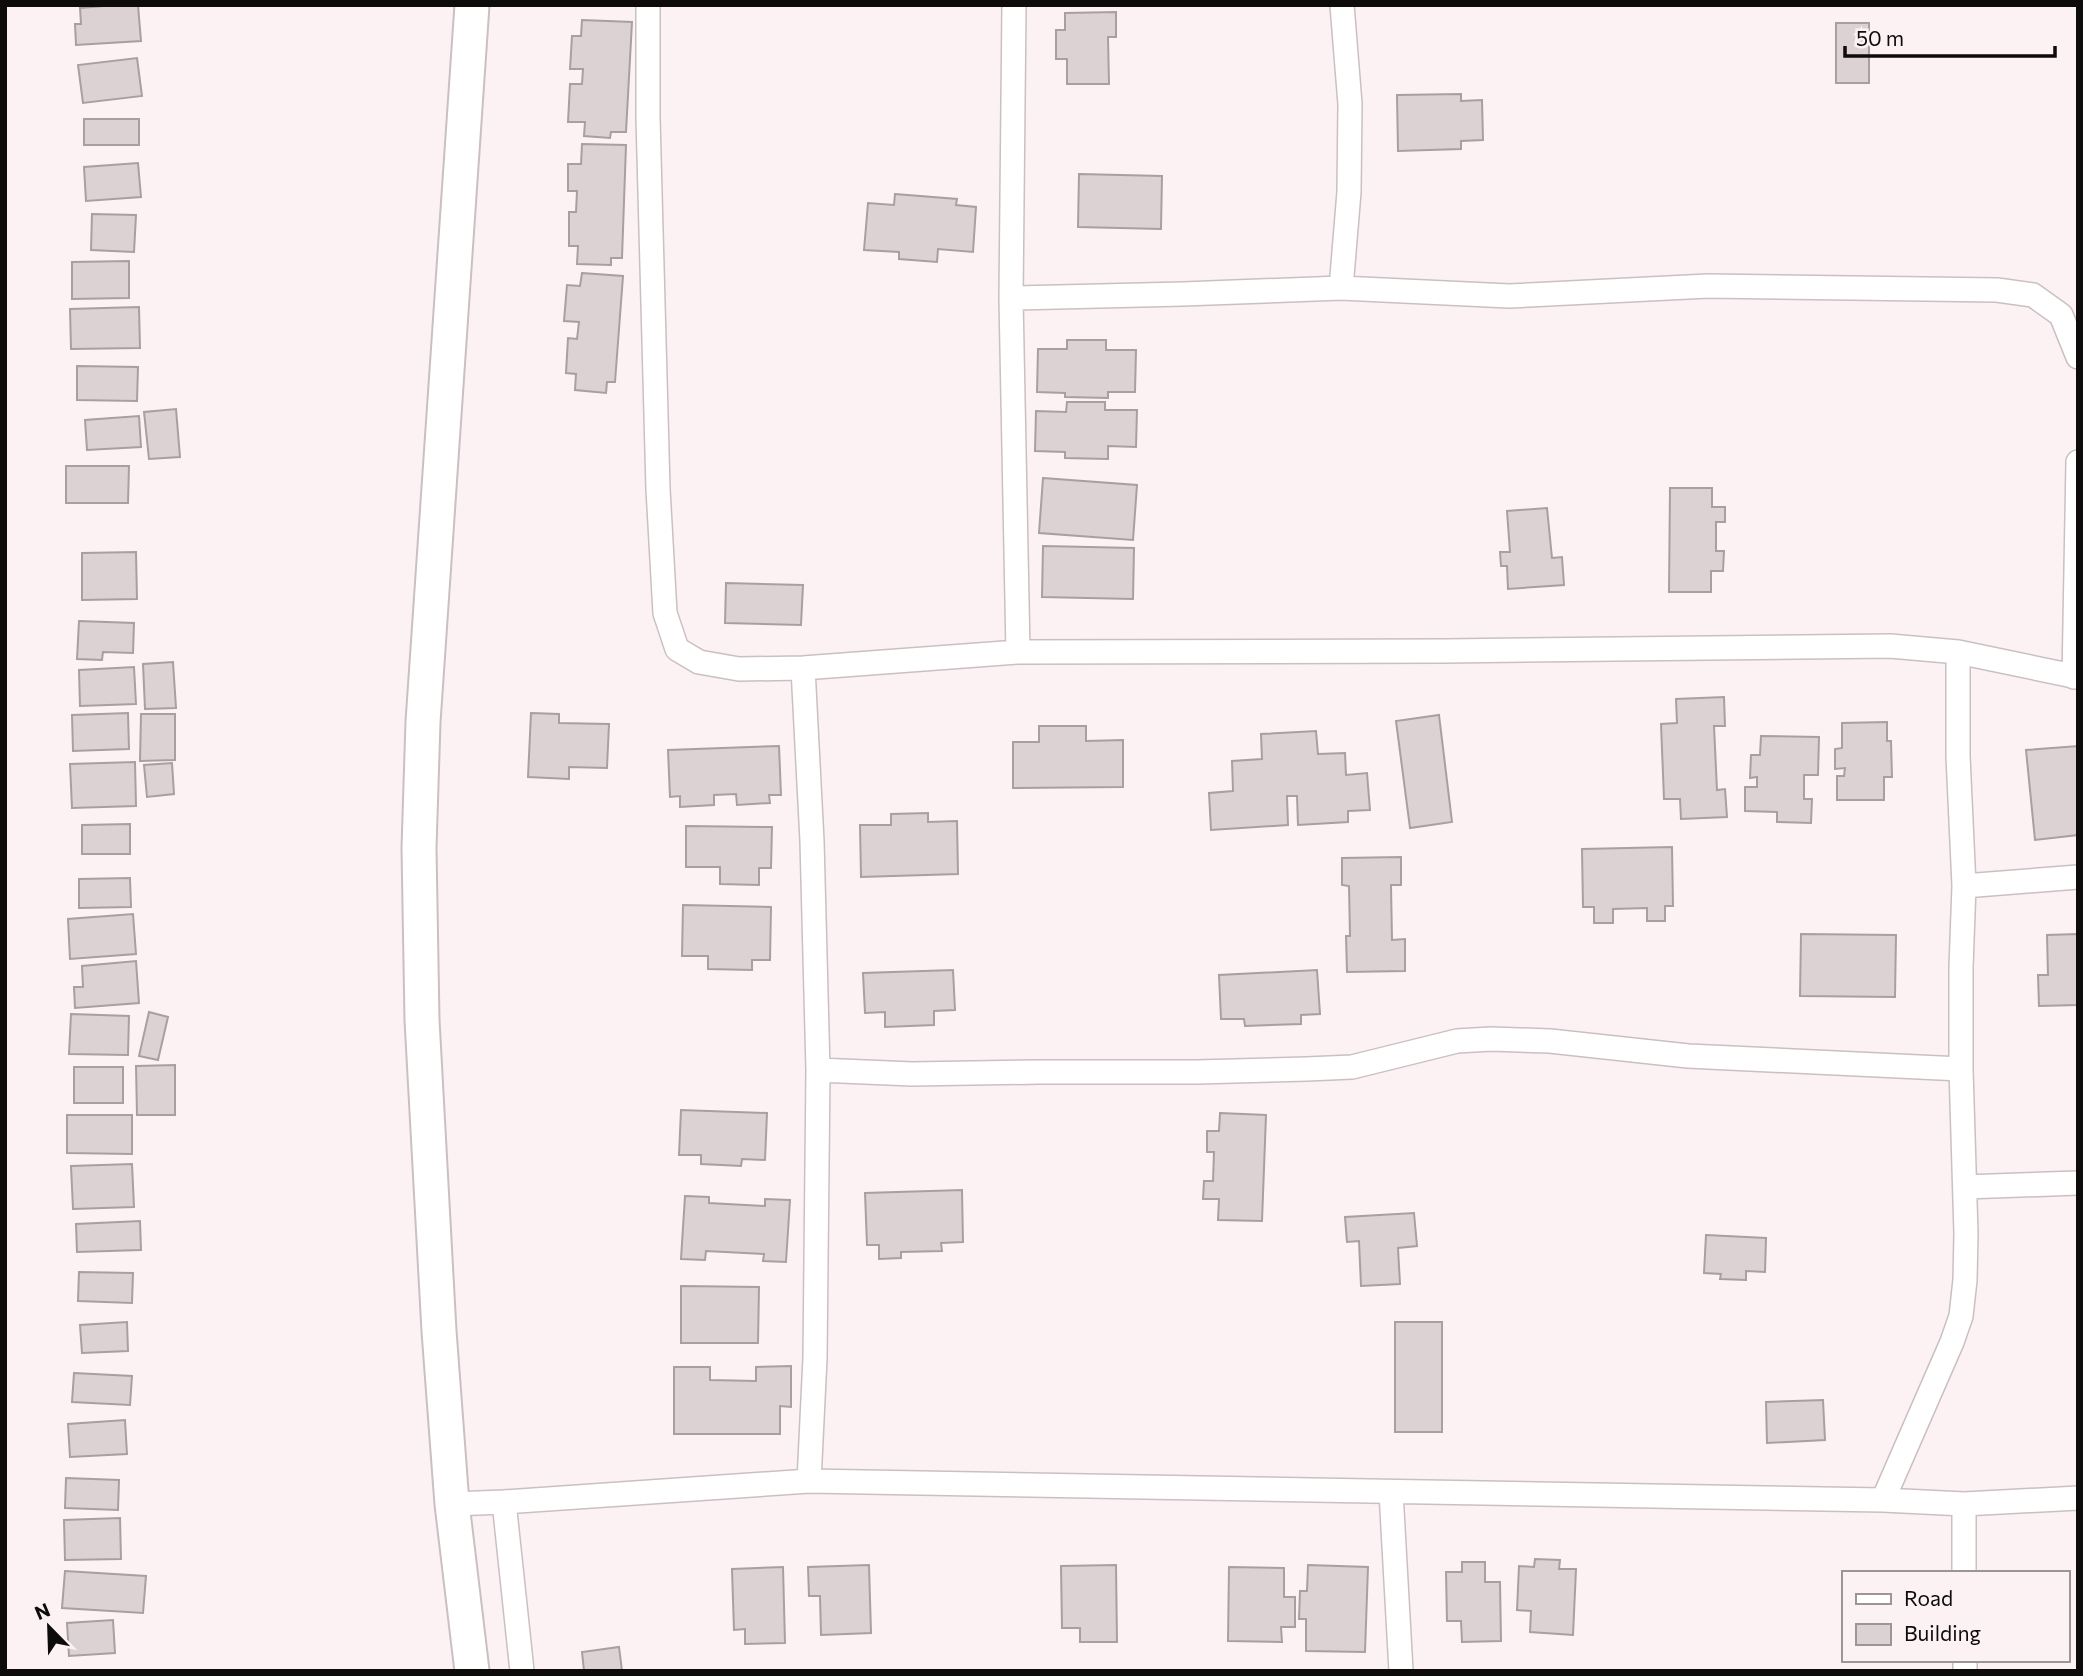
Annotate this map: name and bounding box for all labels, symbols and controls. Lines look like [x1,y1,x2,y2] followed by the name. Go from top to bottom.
[1845,14,2055,58] scale bar
[1856,25,1904,50] text: 50 m
[1842,1571,2069,1662] legend
[1904,1585,1953,1610] text: Road
[14,1592,84,1662] north arrow
[31,1598,53,1624] text: N
[1904,1620,1981,1645] text: Building

